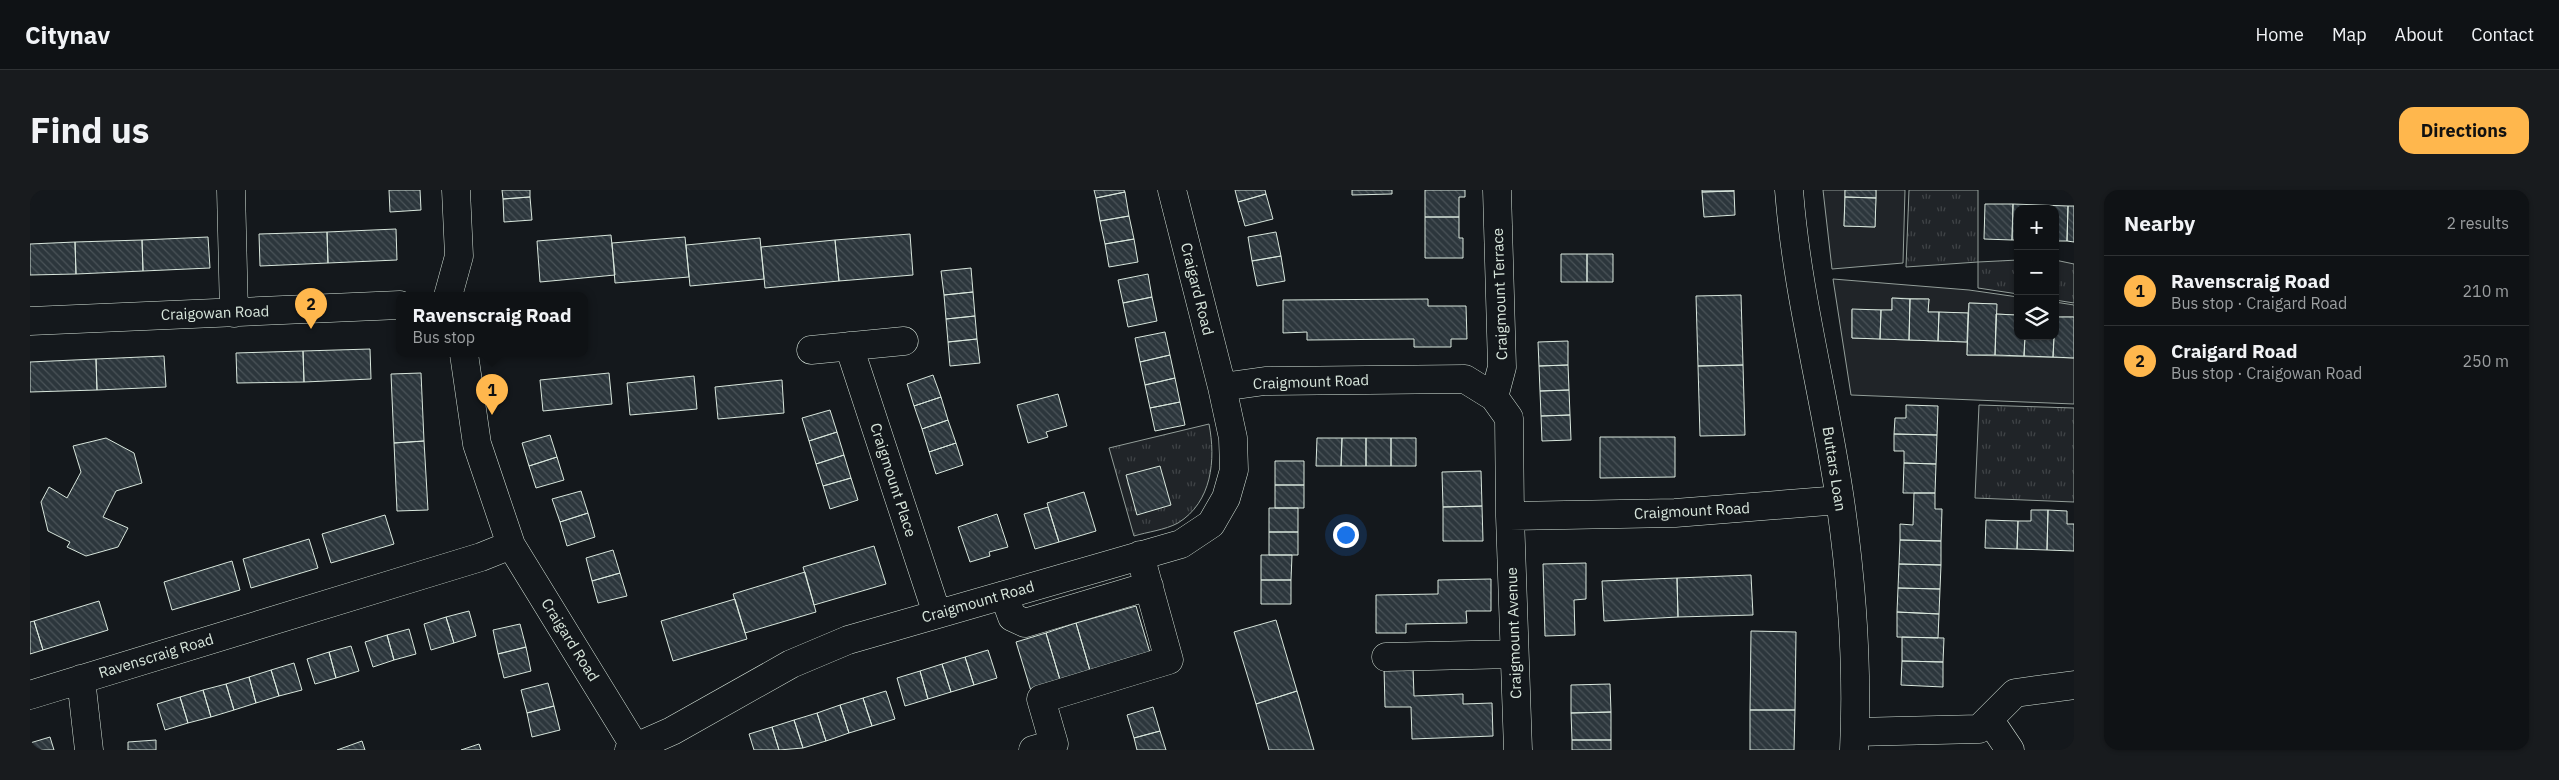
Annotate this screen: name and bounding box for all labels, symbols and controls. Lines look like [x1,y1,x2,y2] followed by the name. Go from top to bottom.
[25,19,110,51] text: Citynav
[2256,23,2304,46] text: Home
[2332,23,2367,46] text: Map
[2395,23,2443,46] text: About
[2471,23,2534,46] text: Contact
[30,107,149,153] text: Find us
[2399,107,2529,154] button: Directions
[2014,205,2059,340] map controls
[2014,205,2059,250] button: +
[2124,209,2195,237] text: Nearby
[2446,213,2509,233] text: 2 results
[1488,228,1511,360] street label: Craigmount Terrace
[1177,241,1218,337] street label: Craigard Road
[2014,250,2059,295] button: −
[2171,269,2330,293] text: Ravenscraig Road
[2135,281,2145,301] text: 1
[2462,281,2509,301] text: 210 m
[295,288,327,329] pin: 2
[396,292,588,357] popup
[2171,293,2347,313] text: Bus stop · Craigard Road
[2014,295,2059,340] button: layers
[160,301,270,324] street label: Craigowan Road
[413,303,571,327] text: Ravenscraig Road
[413,327,475,347] text: Bus stop
[2171,339,2298,363] text: Craigard Road
[2135,351,2145,371] text: 2
[2462,351,2509,371] text: 250 m
[2171,363,2362,383] text: Bus stop · Craigowan Road
[1253,370,1369,393] street label: Craigmount Road
[476,374,508,415] pin: 1
[866,420,921,539] street label: Craigmount Place
[1818,425,1851,513] street label: Buttars Loan
[1633,498,1751,523] street label: Craigmount Road
[1333,522,1359,548] your location
[1502,567,1525,699] street label: Craigmount Avenue
[919,576,1036,627] street label: Craigmount Road
[537,595,604,685] street label: Craigard Road
[96,629,216,682] street label: Ravenscraig Road

